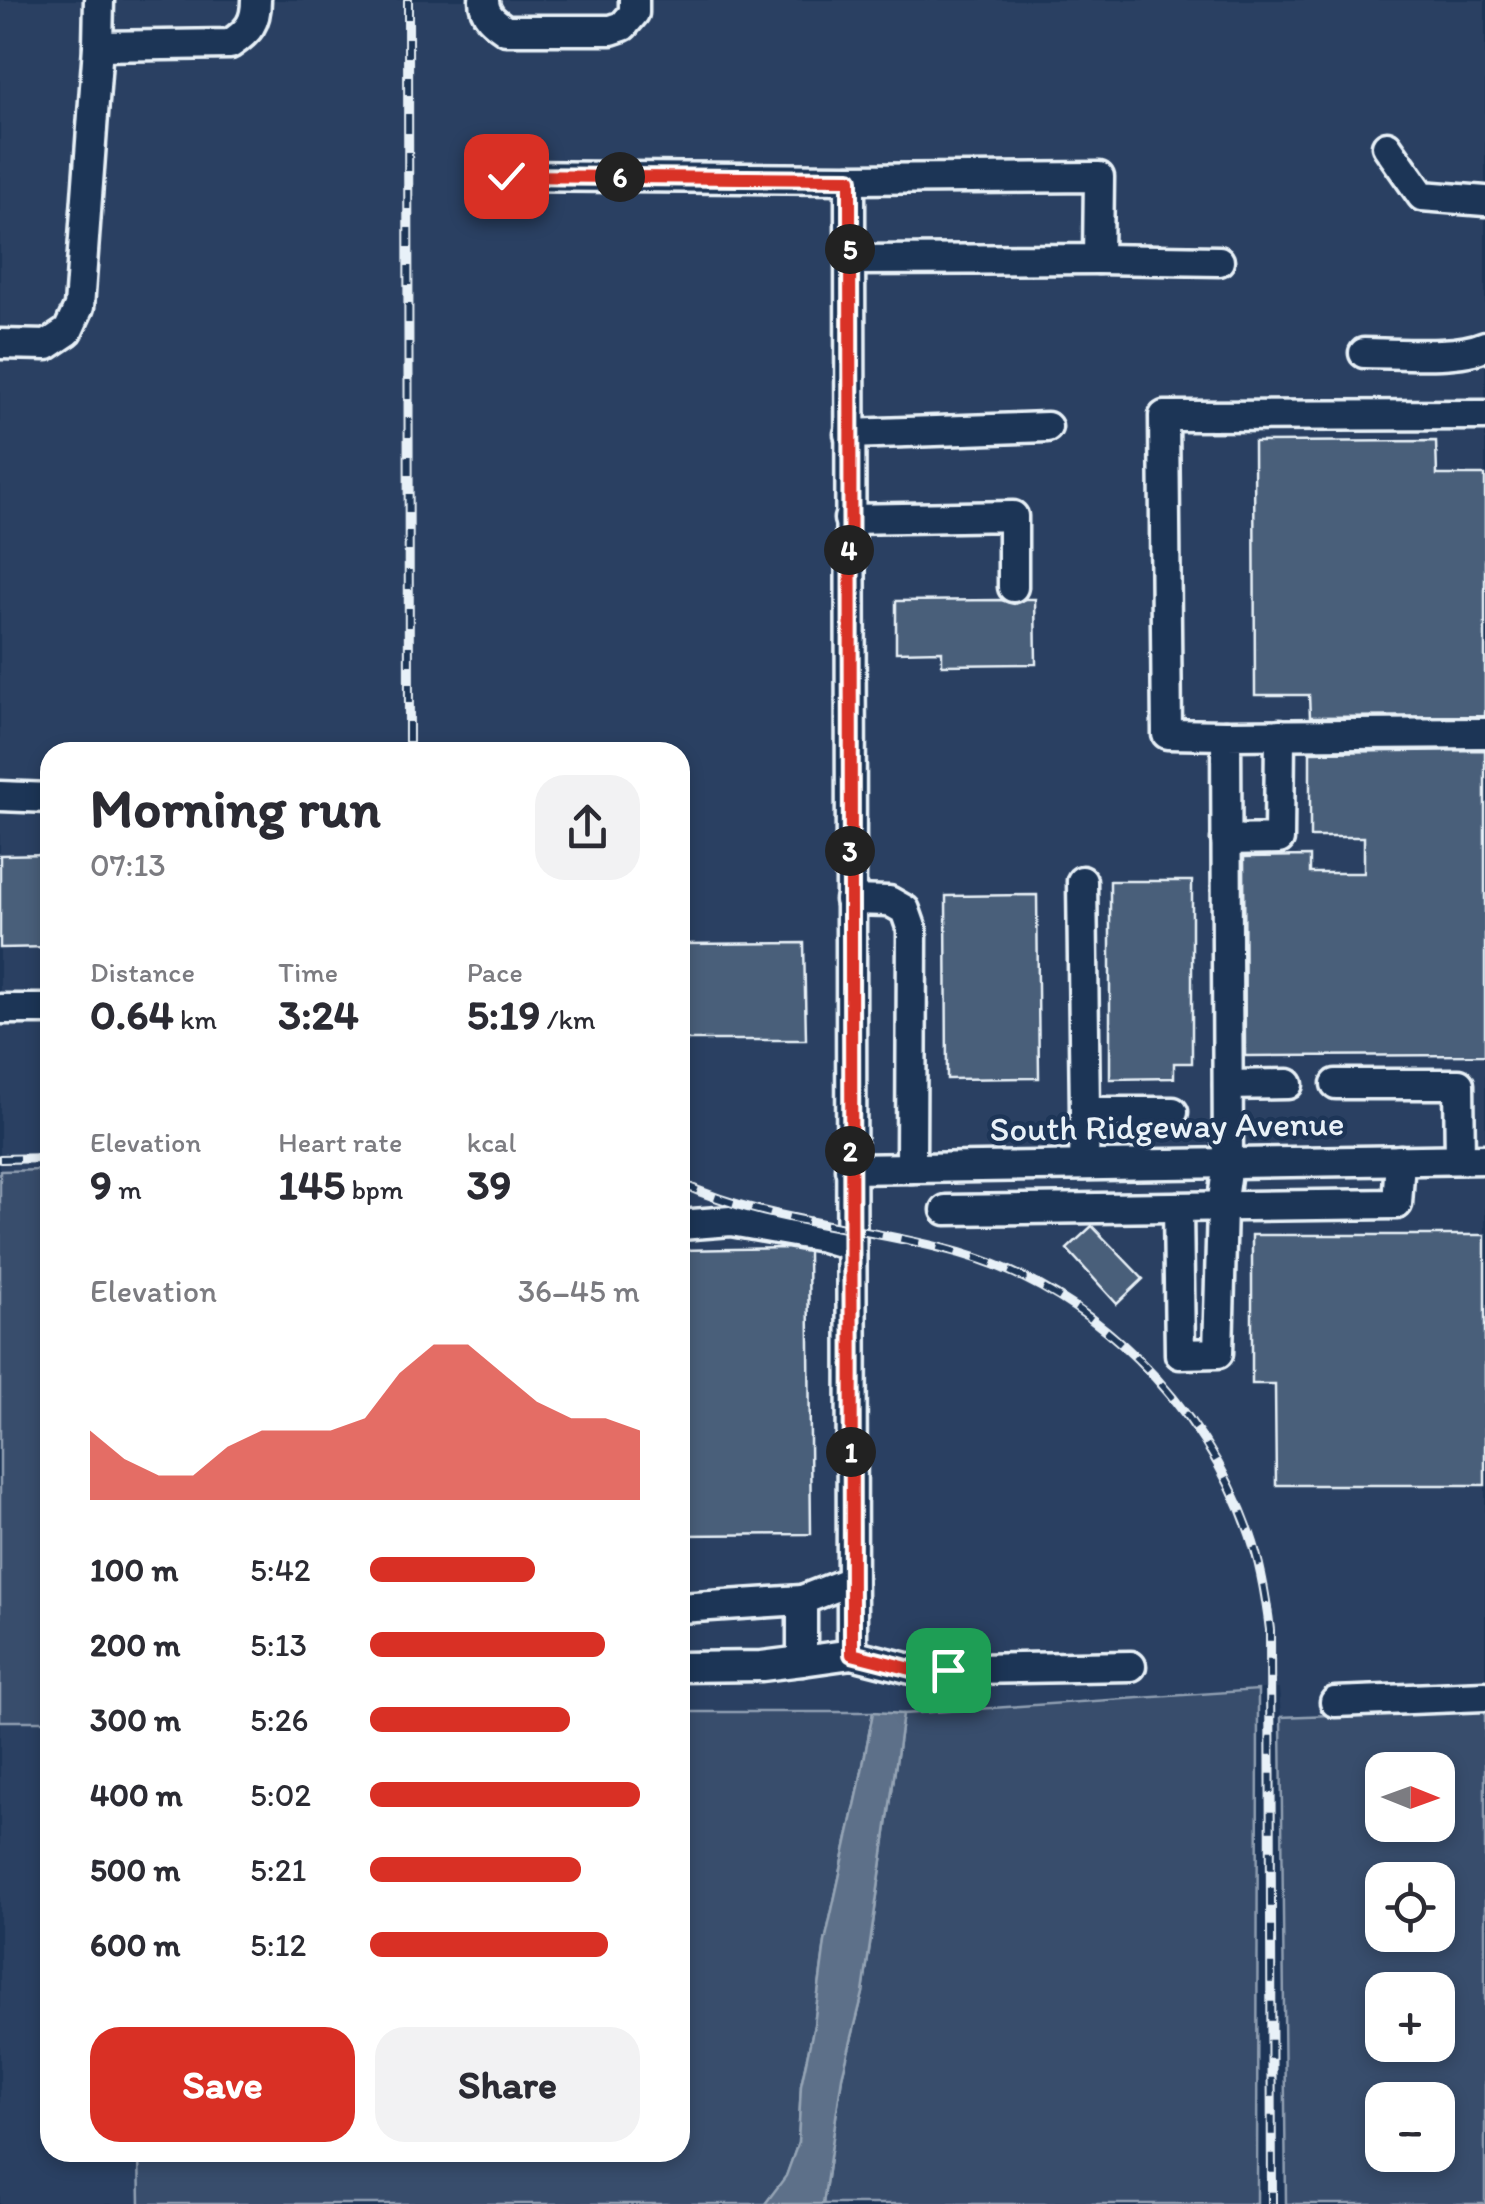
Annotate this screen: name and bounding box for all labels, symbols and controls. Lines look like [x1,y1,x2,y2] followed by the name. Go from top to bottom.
[464,134,549,219] pin
[479,149,534,204] icon: check
[595,152,645,202] pin: 6
[613,160,627,194] text: 6
[825,224,875,274] pin: 5
[843,232,857,266] text: 5
[824,525,874,575] pin: 4
[841,533,857,567] text: 4
[90,775,381,841] text: Morning run
[535,775,640,880] button: share
[825,826,875,876] pin: 3
[842,834,858,868] text: 3
[90,846,166,884] text: 07:13
[90,955,195,989] text: Distance
[278,955,338,989] text: Time
[467,955,523,989] text: Pace
[90,989,174,1040] text: 0.64
[278,989,359,1040] text: 3:24
[467,989,540,1040] text: 5:19
[174,1002,217,1036] text: km
[540,1002,596,1036] text: /km
[989,1102,1345,1150] street label: South Ridgeway Avenue
[90,1125,201,1159] text: Elevation
[278,1125,402,1159] text: Heart rate
[467,1125,516,1159] text: kcal
[825,1126,875,1176] pin: 2
[843,1134,857,1168] text: 2
[90,1159,112,1210] text: 9
[278,1159,345,1210] text: 145
[467,1159,512,1210] text: 39
[112,1172,142,1206] text: m
[345,1172,403,1206] text: bpm
[90,1272,217,1310] text: Elevation
[518,1272,640,1310] text: 36–45 m
[826,1427,876,1477] pin: 1
[845,1435,858,1469] text: 1
[90,1551,178,1589] text: 100 m
[250,1551,311,1589] text: 5:42
[90,1626,180,1664] text: 200 m
[250,1626,307,1664] text: 5:13
[906,1628,991,1713] pin
[921,1643,976,1698] icon: arrive
[90,1701,181,1739] text: 300 m
[250,1701,308,1739] text: 5:26
[1365,1752,1455,1842] north arrow
[1365,1752,1455,2172] map controls
[90,1776,183,1814] text: 400 m
[250,1776,311,1814] text: 5:02
[90,1851,180,1889] text: 500 m
[250,1851,306,1889] text: 5:21
[1365,1862,1455,1952] button: locate
[90,1926,180,1964] text: 600 m
[250,1926,306,1964] text: 5:12
[1365,1972,1455,2062] button: +
[90,2027,355,2142] button: Save
[375,2027,640,2142] button: Share
[1365,2082,1455,2172] button: −

